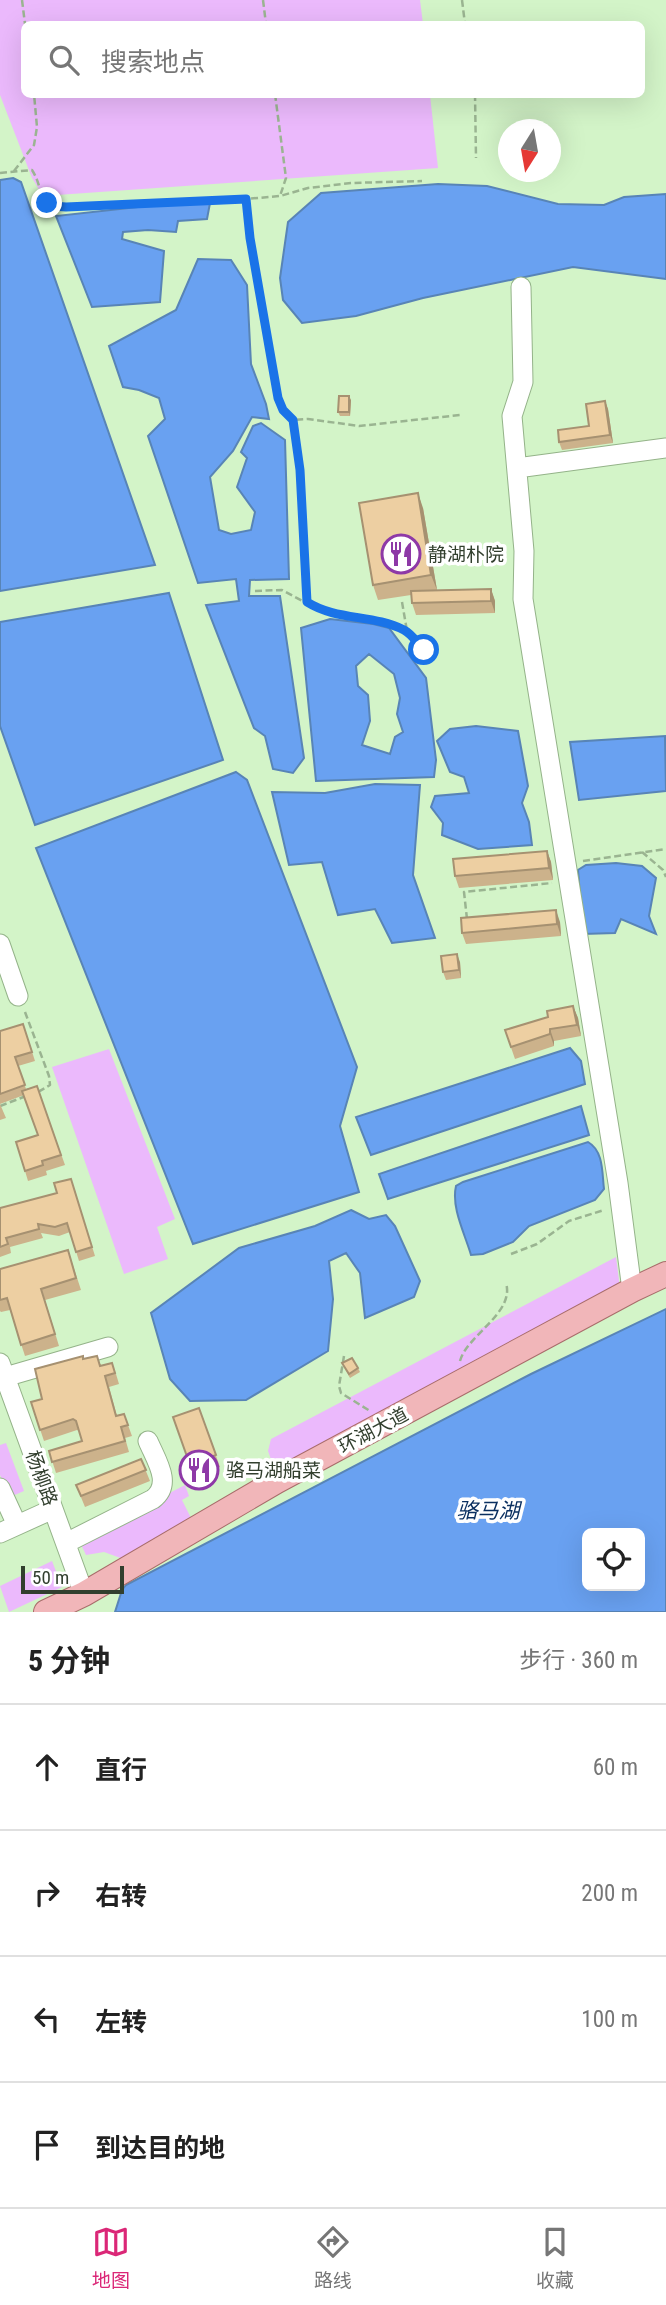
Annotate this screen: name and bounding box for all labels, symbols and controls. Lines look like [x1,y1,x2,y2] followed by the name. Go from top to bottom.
[21,21,645,98] search box
[45,41,83,79] icon: search
[101,47,205,77] text: 搜索地点
[498,119,561,182] north arrow
[31,187,62,218] route end
[380,533,422,575] restaurant icon: 静湖朴院
[428,543,504,566] place label: 静湖朴院
[408,634,439,665] route start
[334,1402,412,1458] street label: 环湖大道
[21,1447,62,1509] street label: 杨柳路
[178,1449,220,1491] restaurant icon: 骆马湖船菜
[226,1459,321,1482] place label: 骆马湖船菜
[457,1499,522,1523] water label: 骆马湖
[582,1528,645,1591] map controls
[582,1528,645,1591] button: locate
[21,1563,124,1595] scale bar
[32,1566,69,1589] text: 50 m
[28,1643,110,1678] text: 5 分钟
[519,1647,638,1674] text: 步行 · 360 m
[28,1748,66,1786] icon: ahead
[593,1754,638,1781] text: 60 m
[95,1755,147,1785] text: 直行
[28,1874,66,1912] icon: right
[581,1880,638,1907] text: 200 m
[95,1881,147,1911] text: 右转
[28,2000,66,2038] icon: left
[581,2006,638,2033] text: 100 m
[95,2007,147,2037] text: 左转
[28,2126,66,2164] icon: arrive
[95,2133,225,2163] text: 到达目的地
[92,2223,130,2292] tab: 地图
[314,2223,352,2292] tab: 路线
[536,2223,574,2292] tab: 收藏

